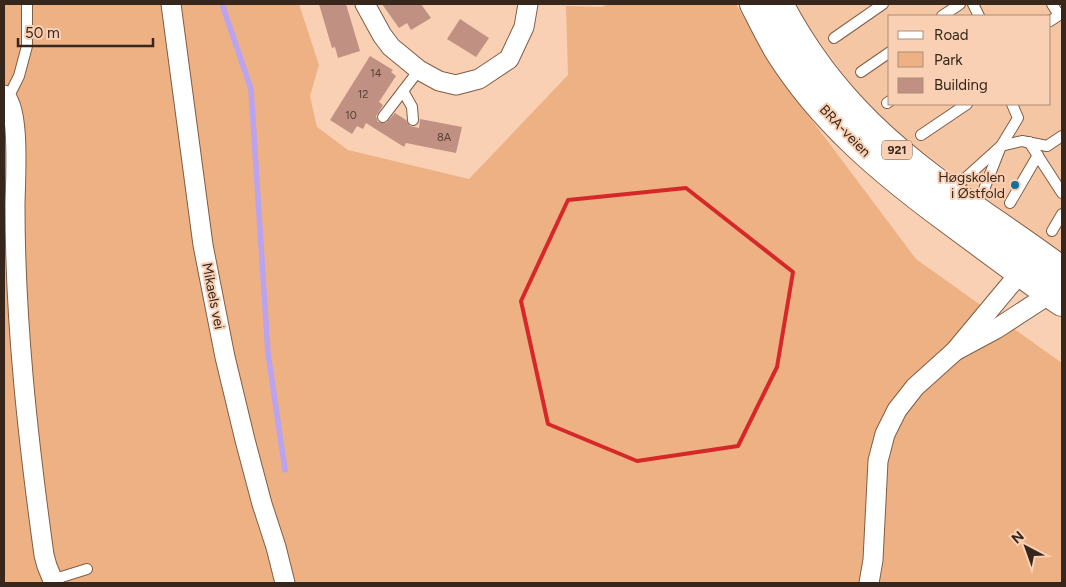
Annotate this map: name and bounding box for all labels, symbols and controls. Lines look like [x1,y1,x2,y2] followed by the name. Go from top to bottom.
[18,15,152,47] scale bar
[888,15,1051,105] legend
[25,24,60,42] text: 50 m
[934,26,969,44] text: Road
[934,51,963,69] text: Park
[370,67,382,80] house number: 14
[934,76,988,94] text: Building
[358,88,368,101] house number: 12
[816,101,874,161] street label: BRA-veien
[345,109,357,122] house number: 10
[437,131,452,144] house number: 8A
[882,140,912,160] road number: 921
[938,169,1005,202] place label: Høgskolen i Østfold
[1009,179,1021,191] marker: Høgskolen i Østfold
[198,261,228,331] street label: Mikaels vei
[1001,522,1051,572] north arrow
[1008,528,1027,548] text: N

